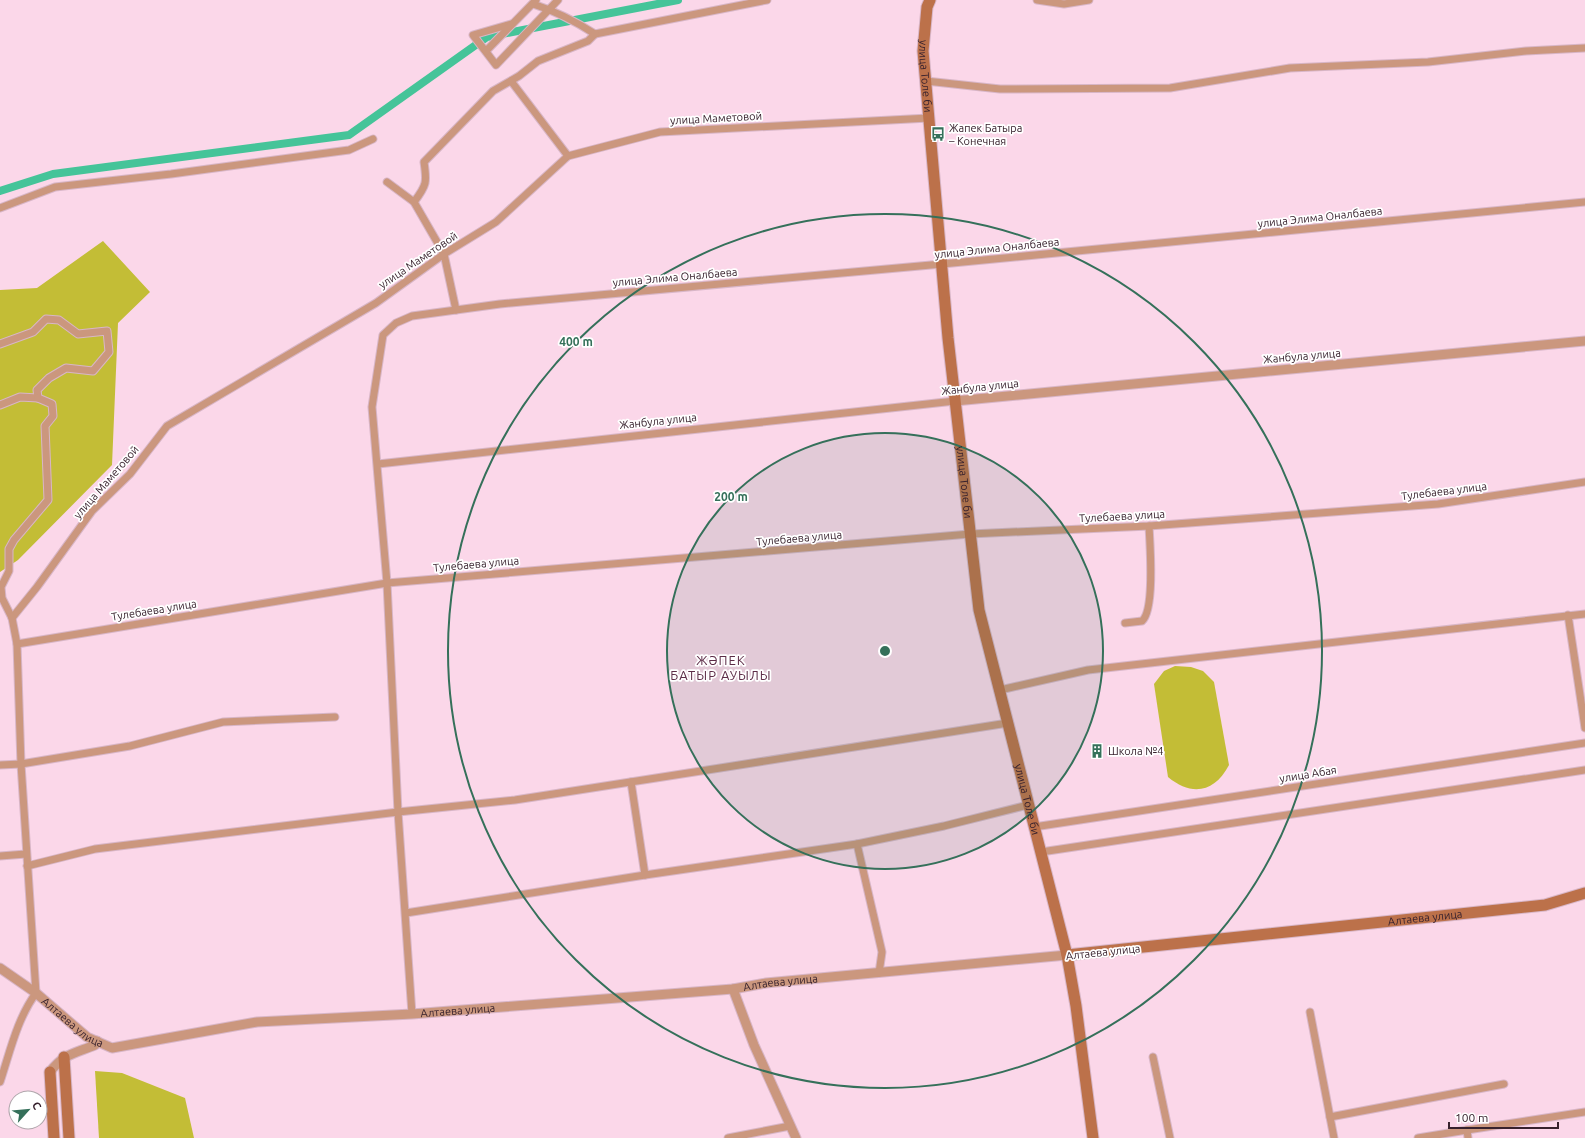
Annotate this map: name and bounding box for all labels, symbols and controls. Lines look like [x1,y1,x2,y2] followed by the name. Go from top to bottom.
[917,39,934,113] street label: улица Толе би
[670,110,762,126] street label: улица Маметовой
[948,122,1022,147] place label: Жапек Батыра – Конечная
[930,126,946,142] bus stop icon: Жапек Батыра – Конечная
[1257,204,1383,230] street label: улица Элима Оналбаева
[376,229,460,291] street label: улица Маметовой
[934,235,1060,261] street label: улица Элима Оналбаева
[612,266,738,288] street label: улица Элима Оналбаева
[559,335,593,348] text: 400 m
[1263,347,1341,365] street label: Жанбула улица
[941,377,1019,397] street label: Жанбула улица
[619,411,697,431] street label: Жанбула улица
[71,443,141,521] street label: улица Маметовой
[954,445,975,519] street label: улица Толе би
[1401,480,1487,502] street label: Тулебаева улица
[714,490,748,503] text: 200 m
[1079,508,1165,524] street label: Тулебаева улица
[756,528,842,548] street label: Тулебаева улица
[433,554,519,574] street label: Тулебаева улица
[111,597,197,623] street label: Тулебаева улица
[878,644,892,658] centre of rings
[670,653,772,682] district label: ЖӘПЕК БАТЫР АУЫЛЫ
[1089,743,1105,759] building icon: Школа №4
[1108,745,1163,757] place label: Школа №4
[1012,763,1042,836] street label: улица Толе би
[1279,764,1337,784] street label: улица Абая
[1387,908,1463,927] street label: Алтаева улица
[1065,942,1141,962] street label: Алтаева улица
[742,972,818,993] street label: Алтаева улица
[39,995,105,1049] street label: Алтаева улица
[420,1002,496,1019] street label: Алтаева улица
[8,1090,48,1130] north arrow
[30,1100,44,1111] text: С
[1449,1104,1558,1130] scale bar
[1455,1111,1488,1124] text: 100 m

